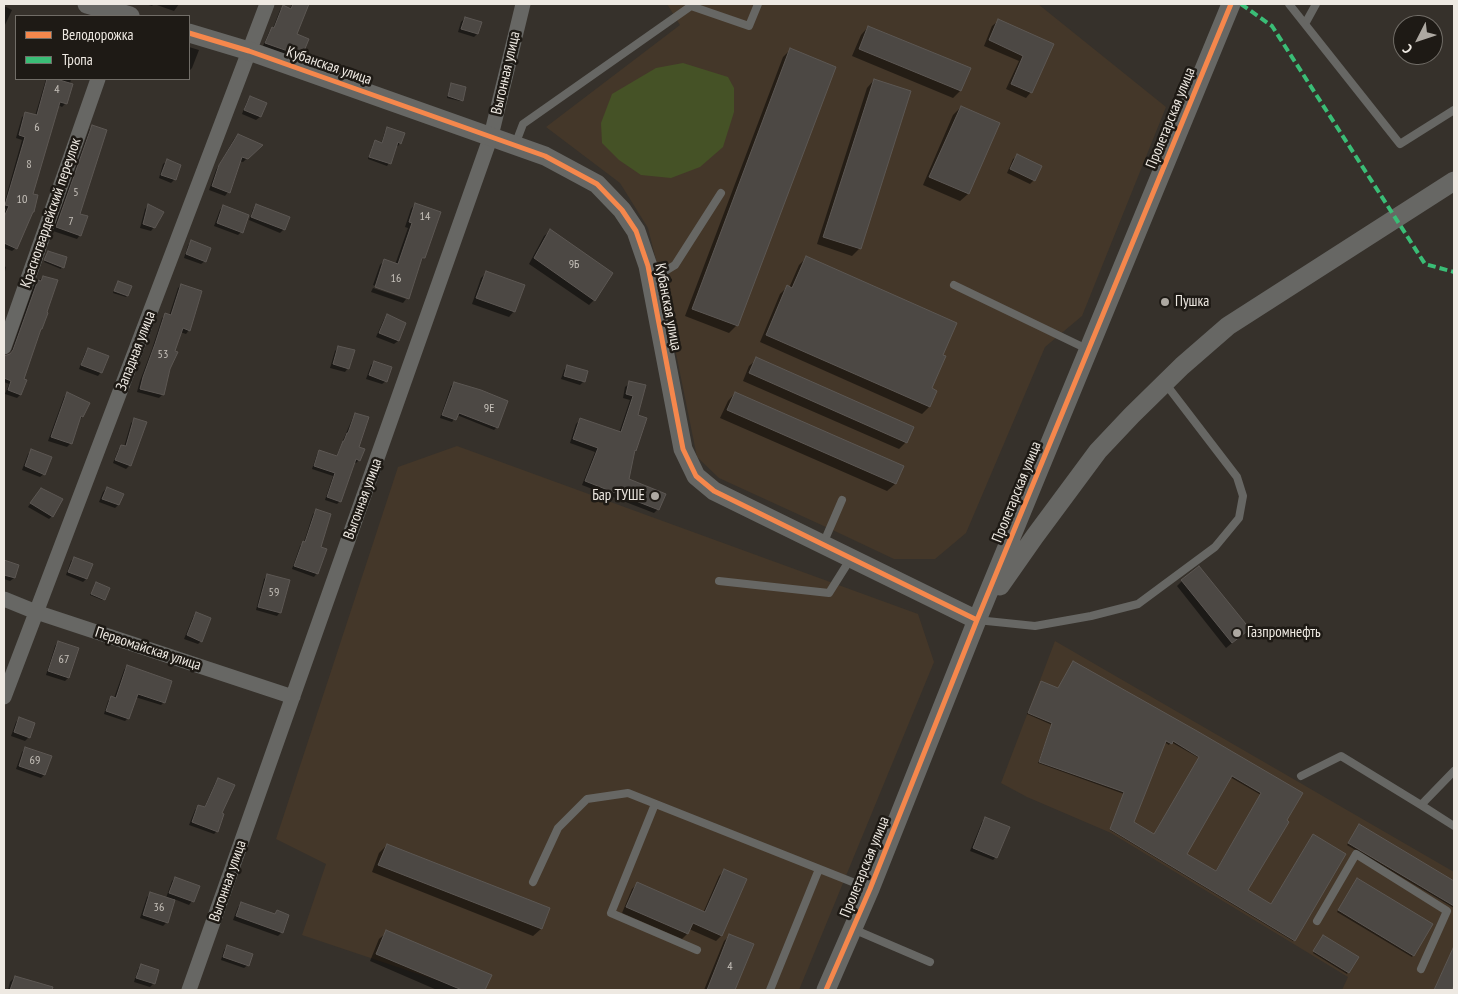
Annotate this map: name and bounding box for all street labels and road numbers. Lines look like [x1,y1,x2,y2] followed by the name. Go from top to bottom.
[488,30,524,116] street label: Выгонная улица
[284,43,374,89] street label: Кубанская улица
[1143,65,1199,171] street label: Пролетарская улица
[17,136,85,290] street label: Красногвардейский переулок
[651,262,685,352] street label: Кубанская улица
[113,309,159,393] street label: Западная улица
[989,439,1045,545] street label: Пролетарская улица
[340,456,386,542] street label: Выгонная улица
[93,623,203,675] street label: Первомайская улица
[837,814,893,920] street label: Пролетарская улица
[206,838,250,924] street label: Выгонная улица

